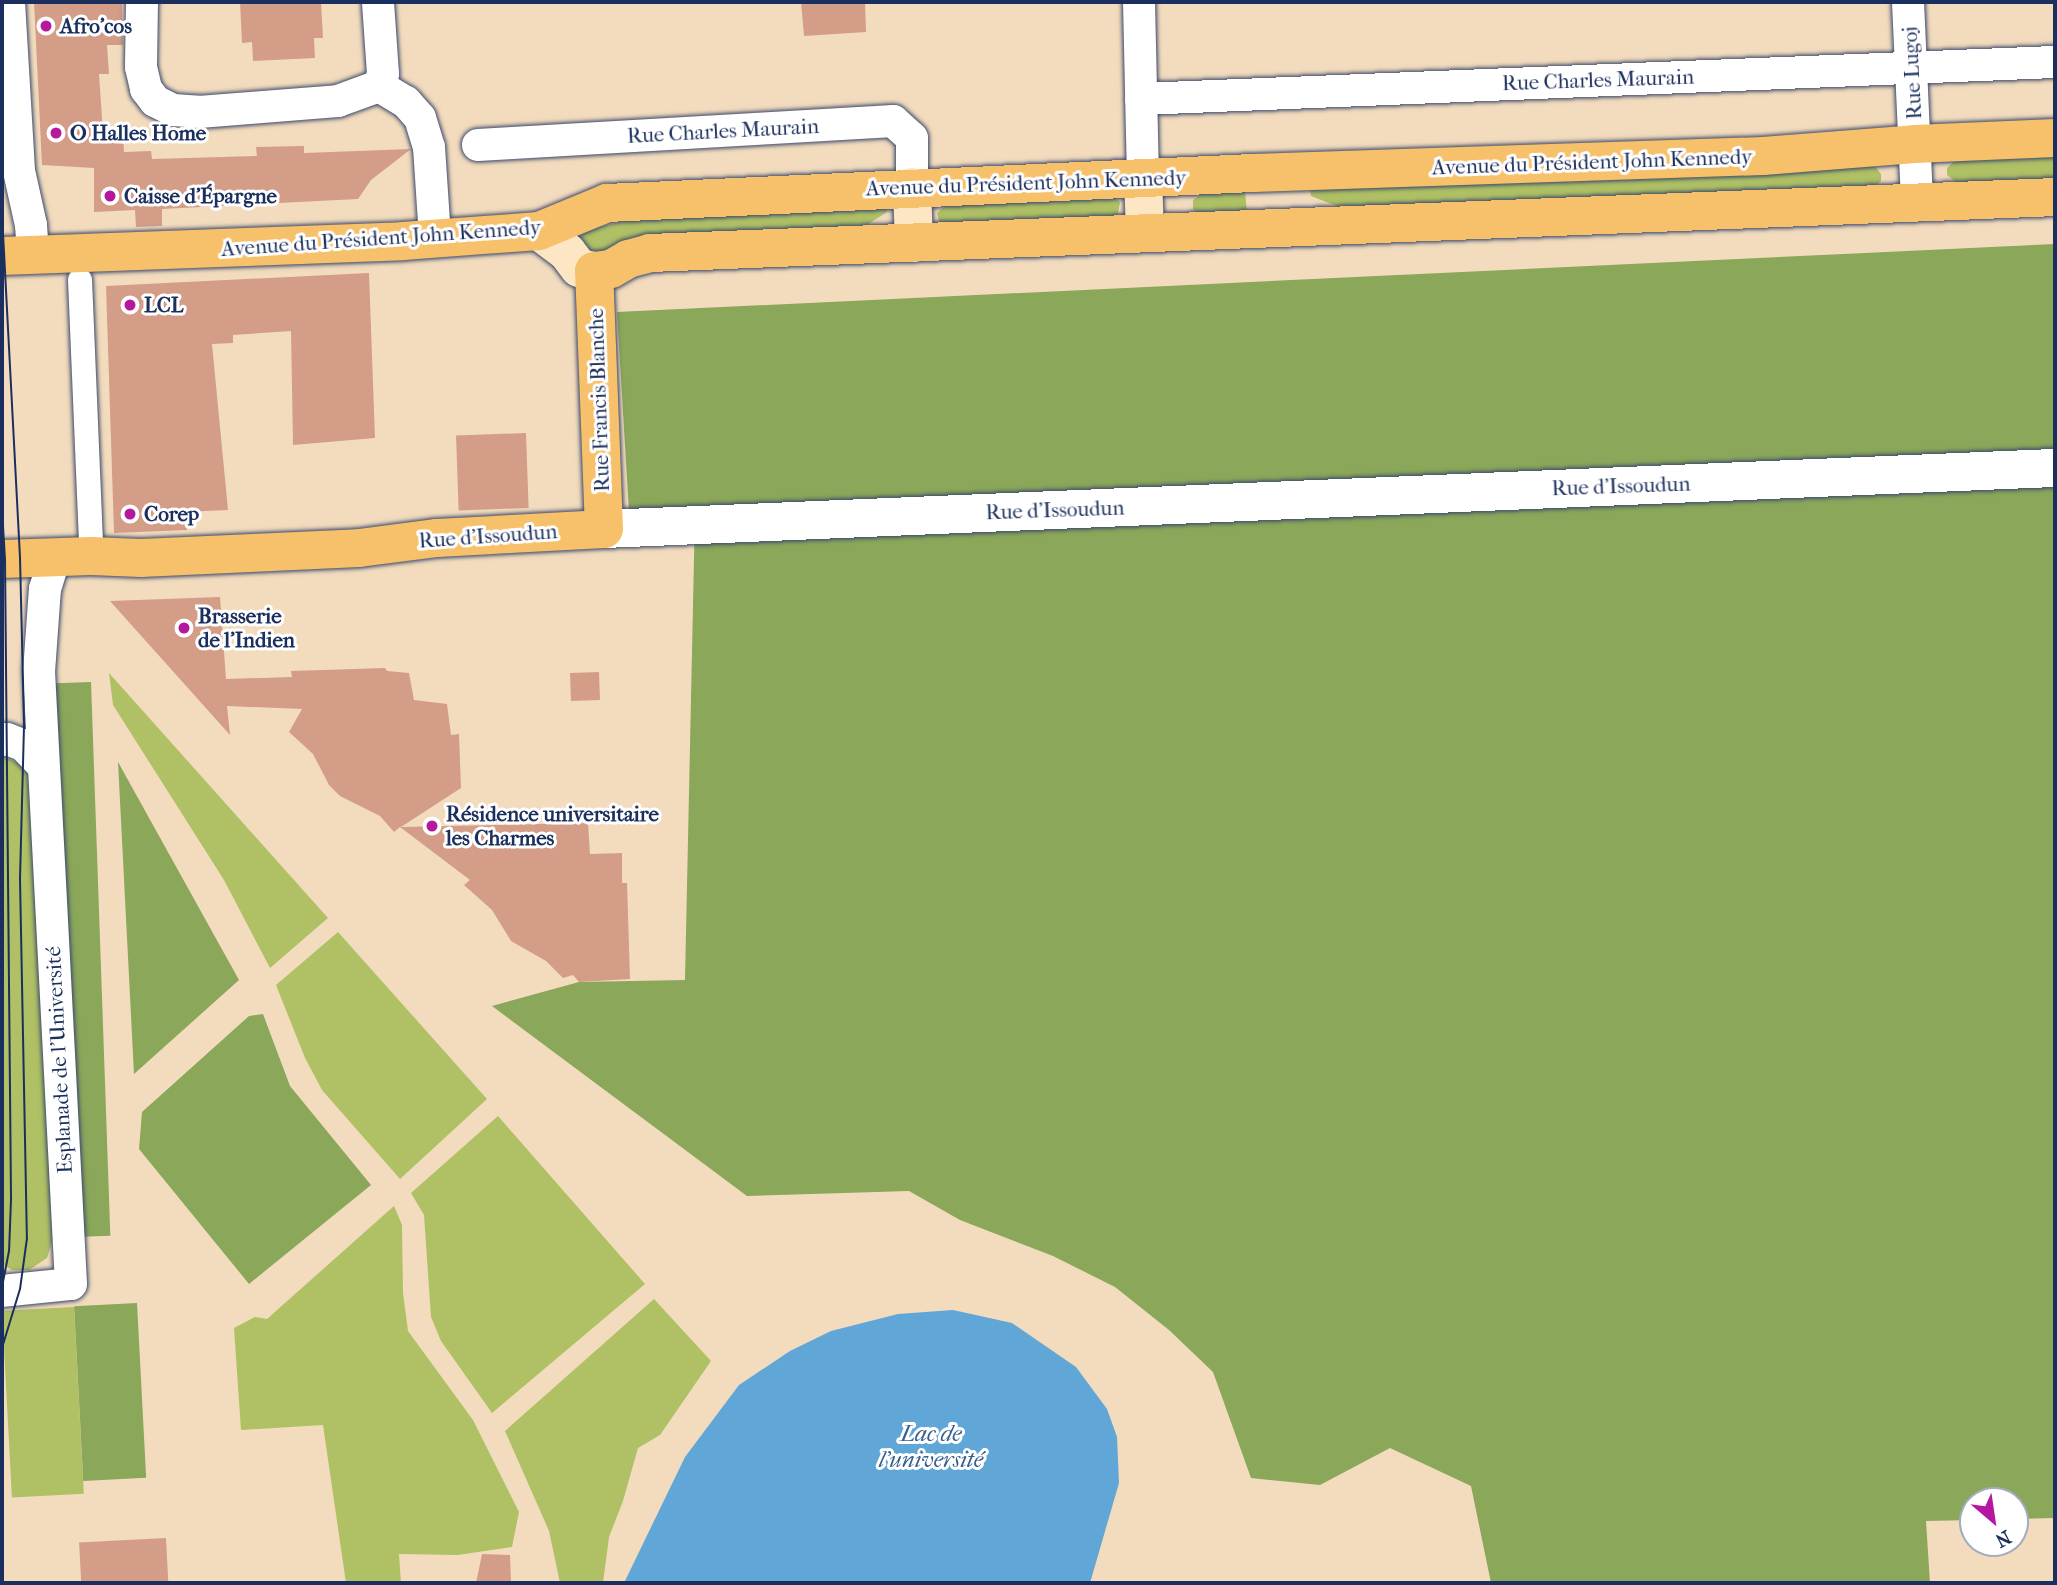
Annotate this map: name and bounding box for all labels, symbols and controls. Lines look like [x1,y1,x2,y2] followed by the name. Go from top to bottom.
[60,13,132,39] place label: Afro'cos
[38,18,54,34] marker: Afro'cos
[1897,26,1927,120] street label: Rue Lugoj
[1502,64,1694,96] street label: Rue Charles Maurain
[626,113,820,149] street label: Rue Charles Maurain
[70,120,206,146] place label: O Halles Home
[48,125,64,141] marker: O Halles Home
[1432,144,1752,180] street label: Avenue du Président John Kennedy
[866,165,1186,201] street label: Avenue du Président John Kennedy
[124,183,277,209] place label: Caisse d'Épargne
[102,188,118,204] marker: Caisse d'Épargne
[220,214,542,262] street label: Avenue du Président John Kennedy
[144,292,183,318] place label: LCL
[122,297,138,313] marker: LCL
[583,308,615,492] street label: Rue Francis Blanche
[1551,471,1691,501] street label: Rue d'Issoudun
[985,495,1125,525] street label: Rue d'Issoudun
[144,501,199,527] place label: Corep
[122,506,138,522] marker: Corep
[418,519,558,553] street label: Rue d'Issoudun
[198,603,295,653] place label: Brasserie de l'Indien
[176,620,192,636] marker: Brasserie de l'Indien
[446,801,659,851] place label: Résidence universitaire les Charmes
[424,818,440,834] marker: Résidence universitaire les Charmes
[40,946,78,1174] street label: Esplanade de l'Université
[879,1420,983,1474] water label: Lac de l'université
[1959,1487,2029,1557] north arrow
[1992,1525,2015,1552] text: N

